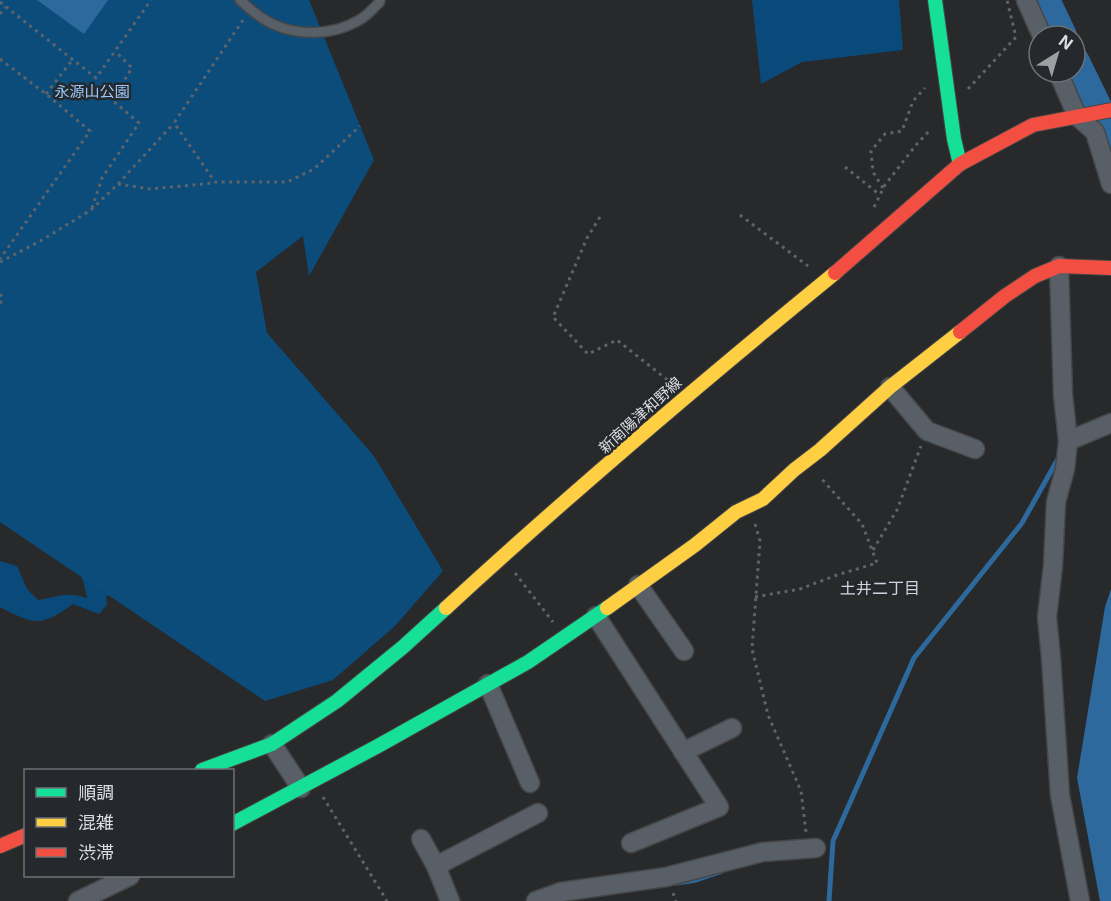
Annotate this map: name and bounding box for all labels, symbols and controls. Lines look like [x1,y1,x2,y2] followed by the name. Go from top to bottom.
[1027,24,1087,84] north arrow
[1055,30,1077,54] text: N
[54,82,130,101] park label: 永源山公園
[595,373,685,457] street label: 新南陽津和野線
[840,578,920,598] district label: 土井二丁目
[24,769,234,877] legend
[78,782,114,803] text: 順調
[78,812,114,833] text: 混雑
[78,842,114,863] text: 渋滞

